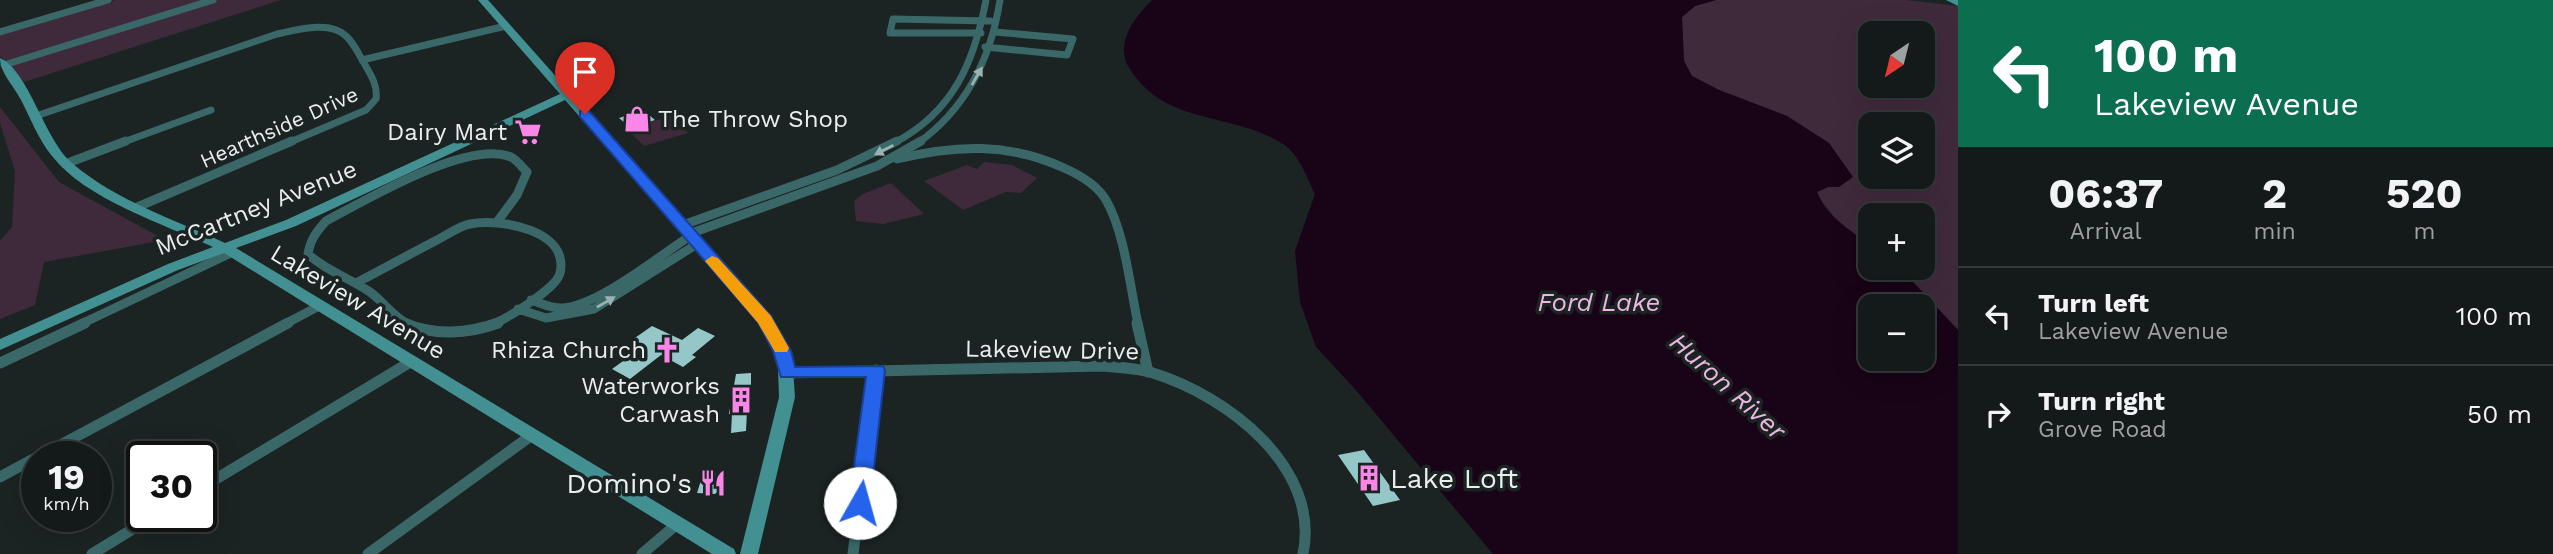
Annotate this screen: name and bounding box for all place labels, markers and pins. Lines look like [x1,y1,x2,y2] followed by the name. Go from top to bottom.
[555,42,615,114] pin
[622,104,652,134] shop icon: The Throw Shop
[658,105,848,133] place label: The Throw Shop
[513,117,543,147] supermarket icon: Dairy Mart
[387,118,507,146] place label: Dairy Mart
[652,335,682,365] church icon: Rhiza Church
[491,336,646,364] place label: Rhiza Church
[581,372,720,428] place label: Waterworks Carwash
[726,385,756,415] building icon: Waterworks Carwash
[1390,462,1518,495] place label: Lake Loft
[1354,463,1384,493] building icon: Lake Loft
[566,467,692,500] place label: Domino's
[698,468,728,498] restaurant icon: Domino's

